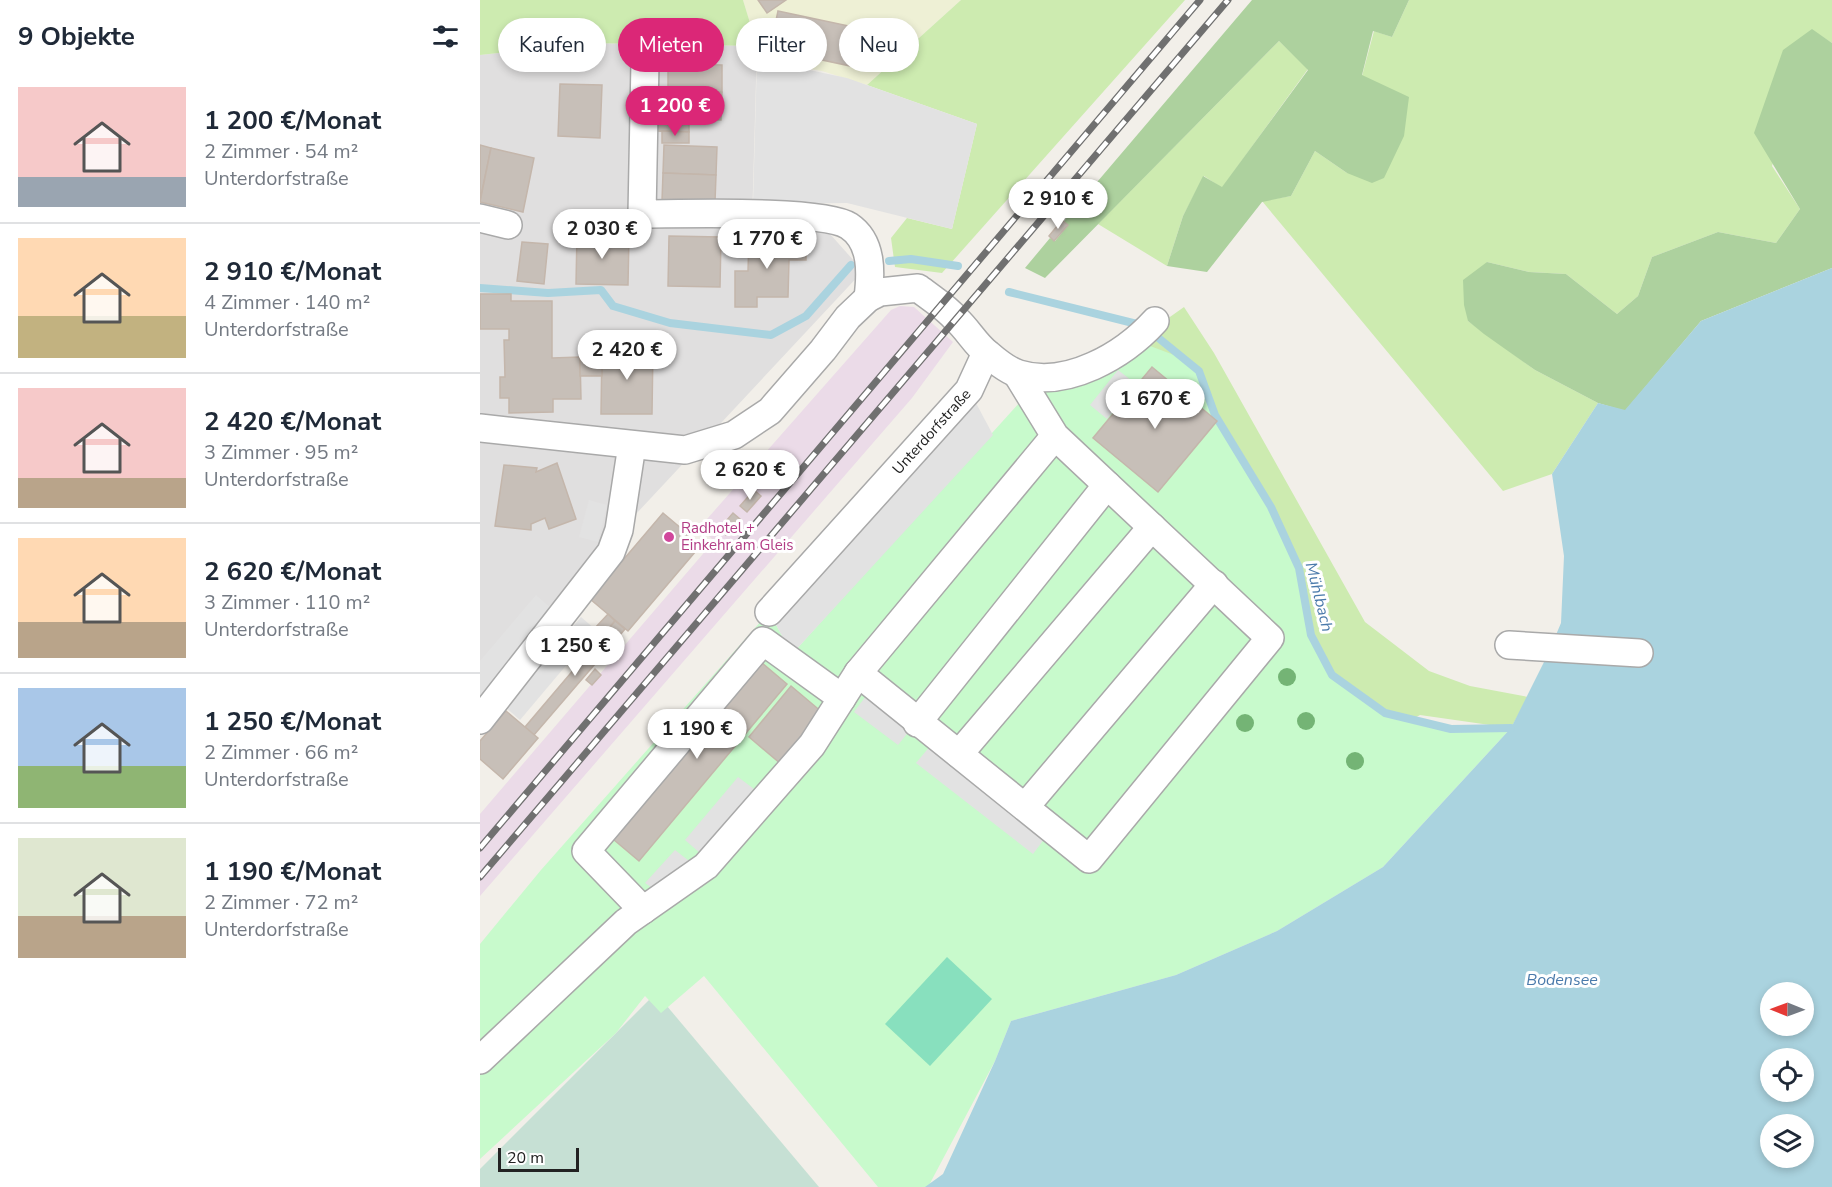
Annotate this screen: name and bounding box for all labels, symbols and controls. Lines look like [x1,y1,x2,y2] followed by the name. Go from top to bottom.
[498,18,606,72] chip: Kaufen
[618,18,724,72] chip: Mieten
[736,18,827,72] chip: Filter
[839,18,919,72] chip: Neu
[18,19,135,54] text: 9 Objekte
[429,20,462,53] icon: filters
[620,86,730,137] pin: 1 200 €
[640,92,710,119] text: 1 200 €
[204,103,381,138] text: 1 200 €/Monat
[66,111,138,183] icon: home
[204,138,358,165] text: 2 Zimmer · 54 m²
[204,165,349,192] text: Unterdorfstraße
[1003,179,1113,230] pin: 2 910 €
[1023,185,1093,212] text: 2 910 €
[547,209,657,260] pin: 2 030 €
[567,215,637,242] text: 2 030 €
[712,219,822,270] pin: 1 770 €
[732,225,802,252] text: 1 770 €
[204,254,381,289] text: 2 910 €/Monat
[66,262,138,334] icon: home
[204,289,370,316] text: 4 Zimmer · 140 m²
[204,316,349,343] text: Unterdorfstraße
[572,330,682,381] pin: 2 420 €
[592,336,662,363] text: 2 420 €
[1100,379,1210,430] pin: 1 670 €
[888,384,975,478] street label: Unterdorfstraße
[1120,385,1190,412] text: 1 670 €
[204,404,381,439] text: 2 420 €/Monat
[66,412,138,484] icon: home
[204,439,358,466] text: 3 Zimmer · 95 m²
[695,450,805,501] pin: 2 620 €
[715,456,785,483] text: 2 620 €
[204,466,349,493] text: Unterdorfstraße
[681,518,793,555] place label: Radhotel + Einkehr am Gleis
[662,530,676,544] marker: Radhotel + Einkehr am Gleis
[204,554,381,589] text: 2 620 €/Monat
[1300,560,1338,634] water label: Mühlbach
[66,562,138,634] icon: home
[204,589,370,616] text: 3 Zimmer · 110 m²
[204,616,349,643] text: Unterdorfstraße
[520,626,630,677] pin: 1 250 €
[540,632,610,659] text: 1 250 €
[204,704,381,739] text: 1 250 €/Monat
[642,709,752,760] pin: 1 190 €
[66,712,138,784] icon: home
[662,715,732,742] text: 1 190 €
[204,739,358,766] text: 2 Zimmer · 66 m²
[204,766,349,793] text: Unterdorfstraße
[204,854,381,889] text: 1 190 €/Monat
[66,862,138,934] icon: home
[204,889,358,916] text: 2 Zimmer · 72 m²
[204,916,349,943] text: Unterdorfstraße
[1526,969,1598,991] water label: Bodensee
[1760,982,1814,1036] north arrow
[1760,982,1814,1168] map controls
[1760,1048,1814,1102] button: locate
[1760,1114,1814,1168] button: layers
[498,1145,579,1172] scale bar
[507,1147,544,1169] text: 20 m

